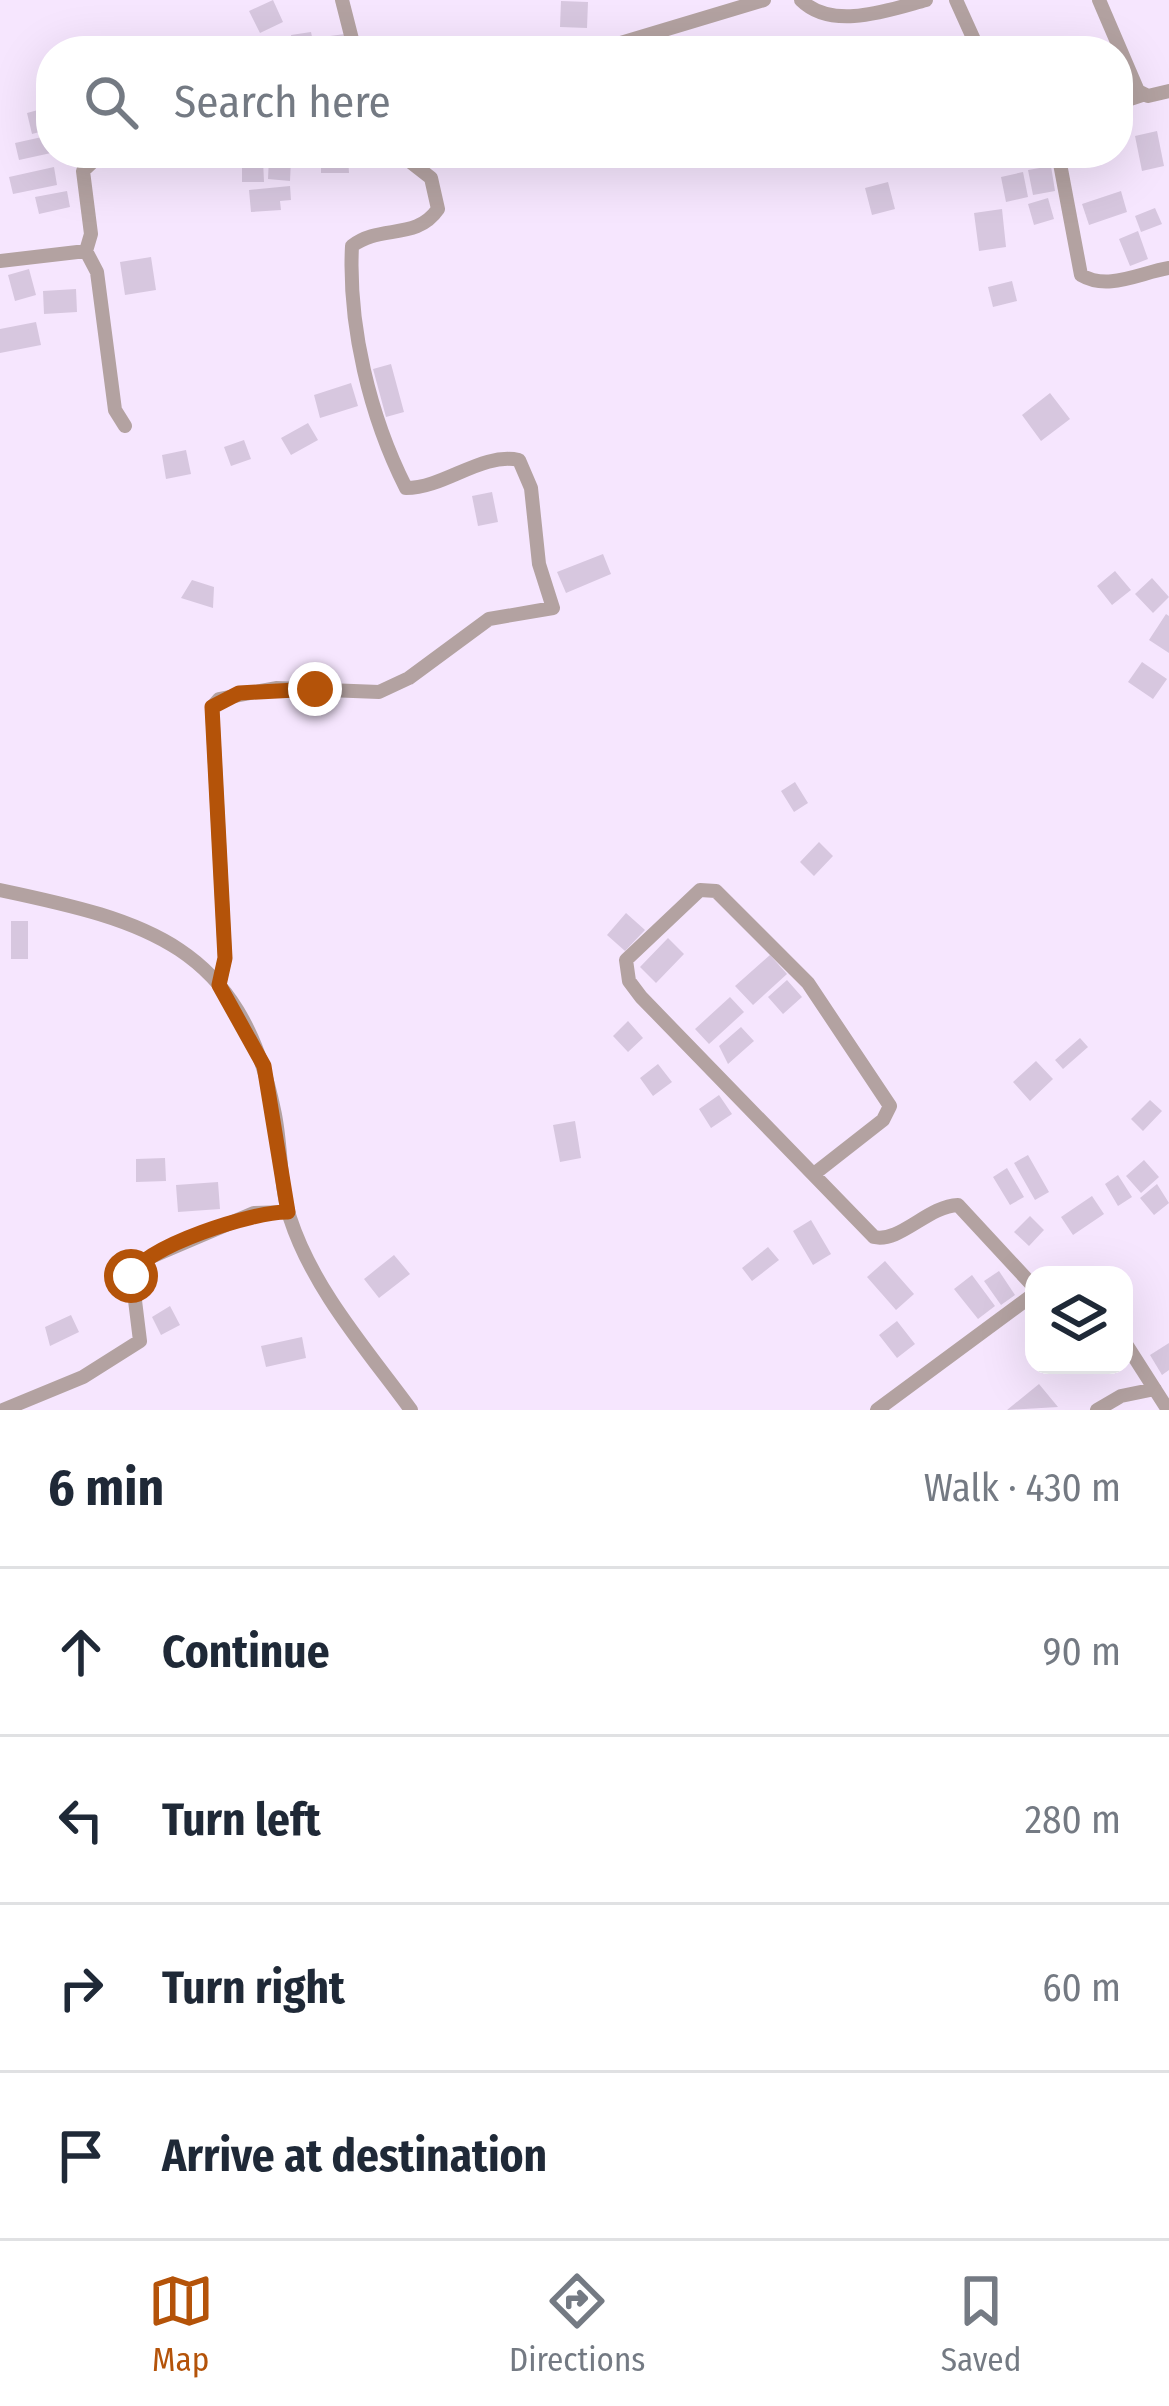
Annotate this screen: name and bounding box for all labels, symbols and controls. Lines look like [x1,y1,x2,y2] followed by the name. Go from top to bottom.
[36,36,1133,168] search box
[78,69,144,135] icon: search
[174,75,391,129] text: Search here
[288,662,342,716] route end
[104,1249,158,1303] route start
[1025,1266,1133,1374] map controls
[1025,1266,1133,1374] button: layers
[48,1457,164,1519] text: 6 min
[924,1465,1121,1511] text: Walk · 430 m
[48,1619,114,1685] icon: ahead
[162,1625,330,1679] text: Continue
[1043,1629,1121,1675] text: 90 m
[48,1787,114,1853] icon: left
[162,1793,321,1847] text: Turn left
[1025,1797,1121,1843] text: 280 m
[48,1955,114,2021] icon: right
[162,1961,345,2015] text: Turn right
[1042,1965,1121,2011] text: 60 m
[48,2123,114,2189] icon: arrive
[162,2129,547,2183] text: Arrive at destination
[148,2268,214,2380] tab: Map
[509,2268,645,2380] tab: Directions
[941,2268,1021,2380] tab: Saved

